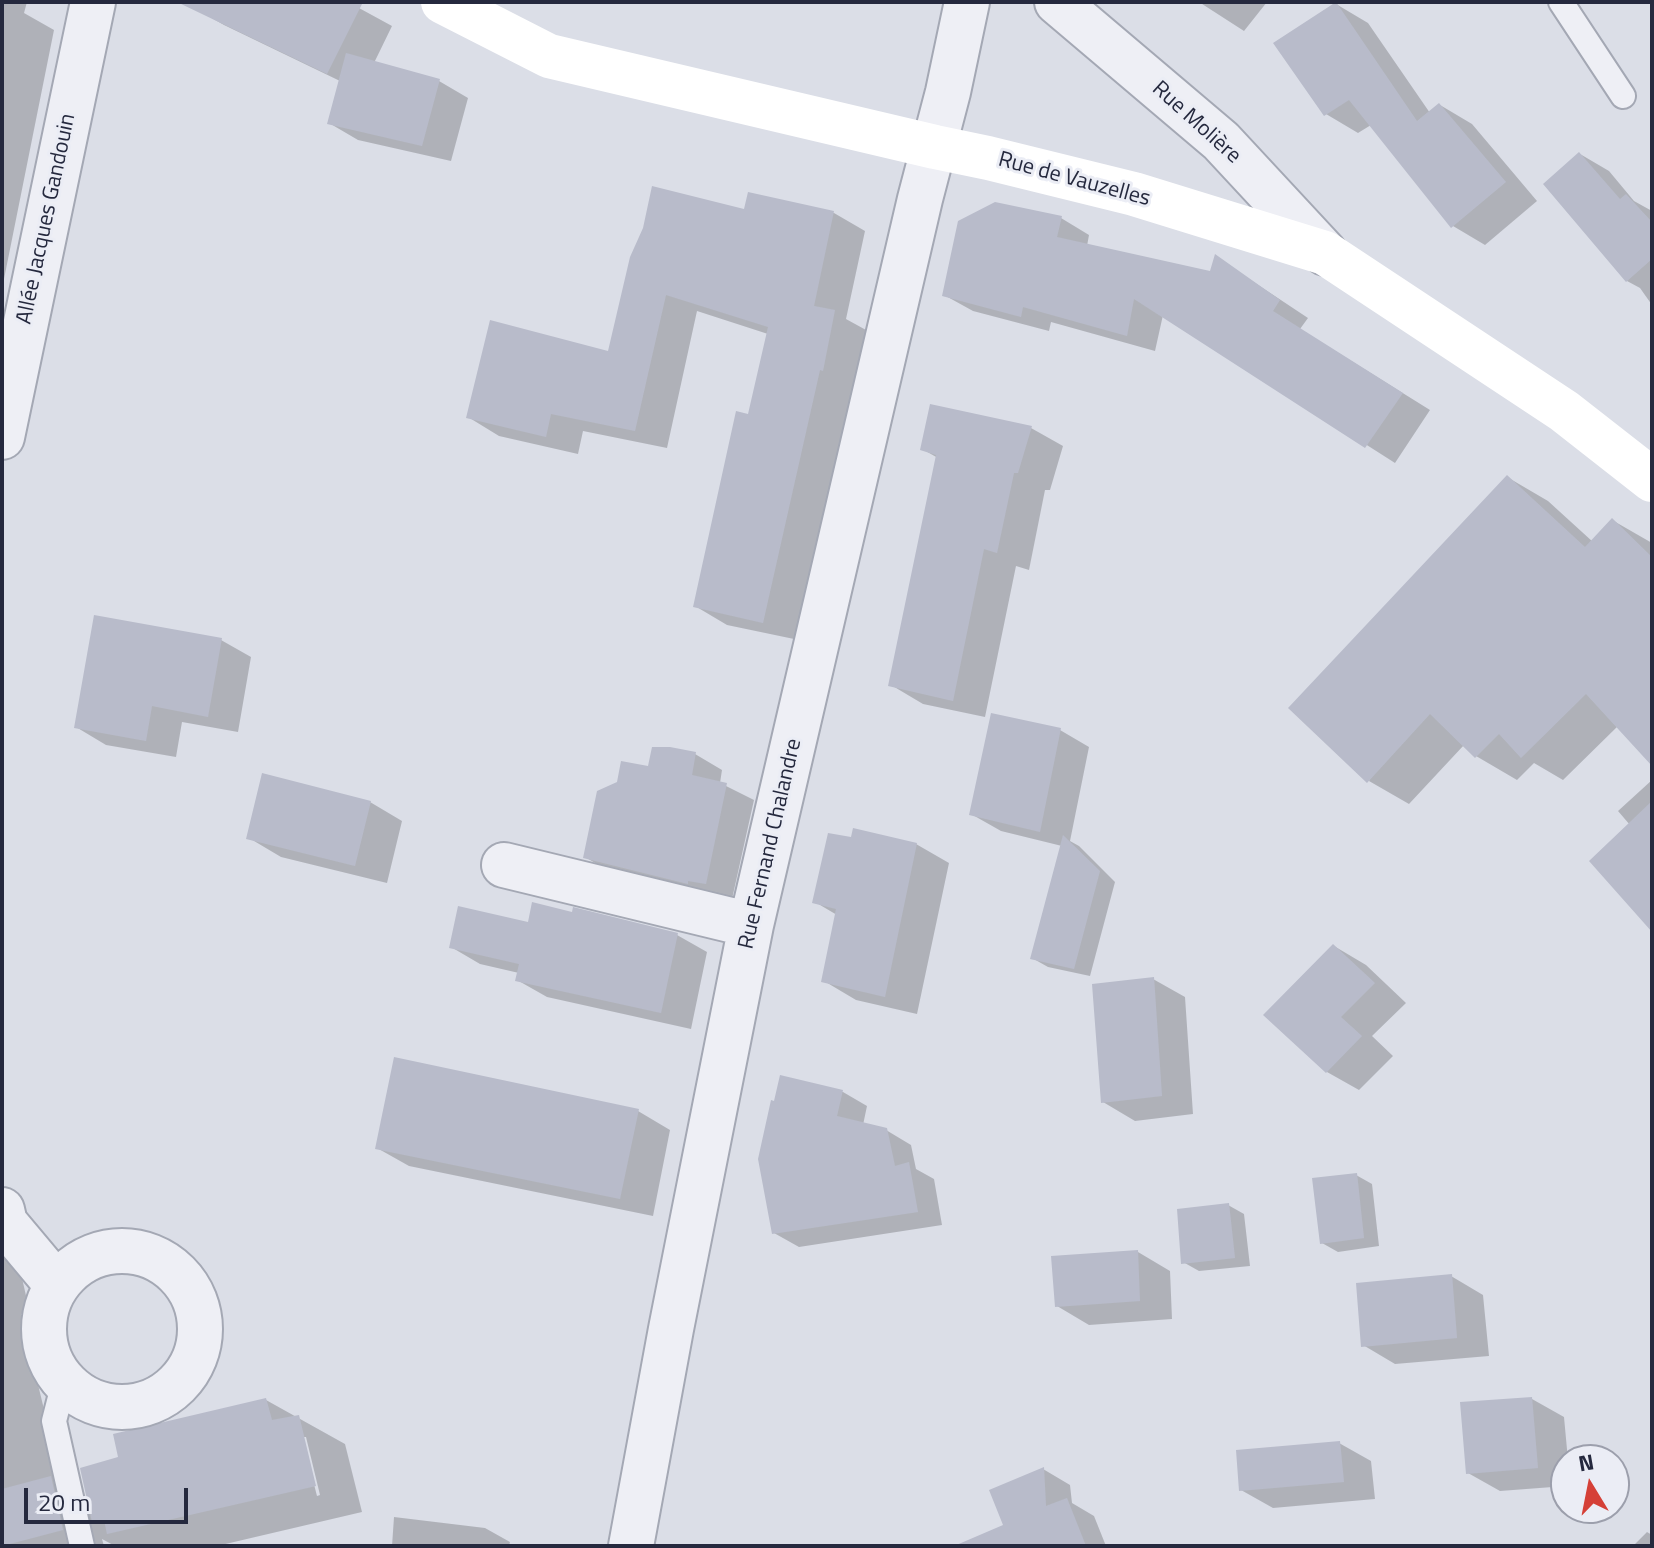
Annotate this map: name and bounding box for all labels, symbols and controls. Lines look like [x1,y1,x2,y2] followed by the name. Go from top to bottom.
[1146,76,1246,170] street label: Rue Molière
[12,111,82,327] street label: Allée Jacques Gandouin
[995,147,1153,213] street label: Rue de Vauzelles
[734,736,808,952] street label: Rue Fernand Chalandre
[1550,1444,1630,1524] north arrow
[1576,1444,1597,1480] text: N
[28,1472,192,1522] scale bar
[38,1484,90,1520] text: 20 m

